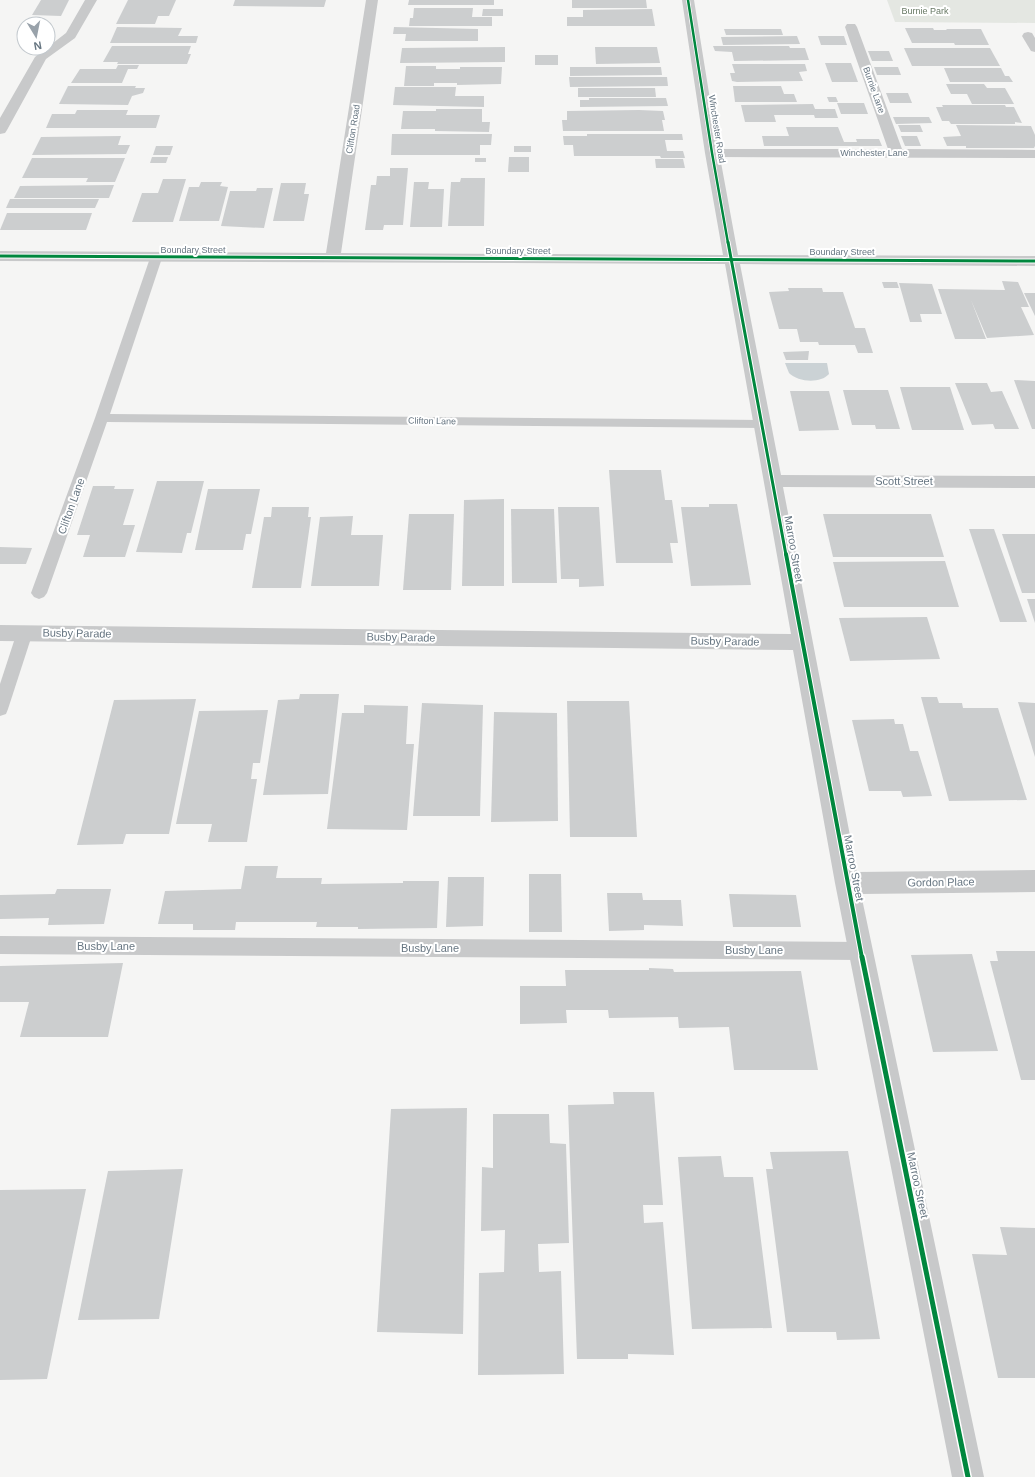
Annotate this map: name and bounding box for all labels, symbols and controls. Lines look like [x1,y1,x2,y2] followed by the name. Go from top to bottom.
[901,6,949,16] park label: Burnie Park
[16,16,56,56] north arrow
[33,39,43,52] text: N
[861,65,887,115] street label: Burnie Lane
[707,94,727,164] street label: Winchester Road
[344,104,362,154] street label: Clifton Road
[840,148,908,158] street label: Winchester Lane
[160,245,226,255] street label: Boundary Street
[485,246,551,256] street label: Boundary Street
[809,247,875,257] street label: Boundary Street
[408,416,456,426] street label: Clifton Lane
[875,475,933,487] street label: Scott Street
[55,476,87,536] street label: Clifton Lane
[782,515,806,583] street label: Marroo Street
[42,626,112,640] street label: Busby Parade
[366,630,436,644] street label: Busby Parade
[690,634,760,648] street label: Busby Parade
[842,834,866,902] street label: Marroo Street
[907,875,975,889] street label: Gordon Place
[77,940,135,952] street label: Busby Lane
[401,942,459,954] street label: Busby Lane
[725,944,783,956] street label: Busby Lane
[905,1151,931,1219] street label: Marroo Street

